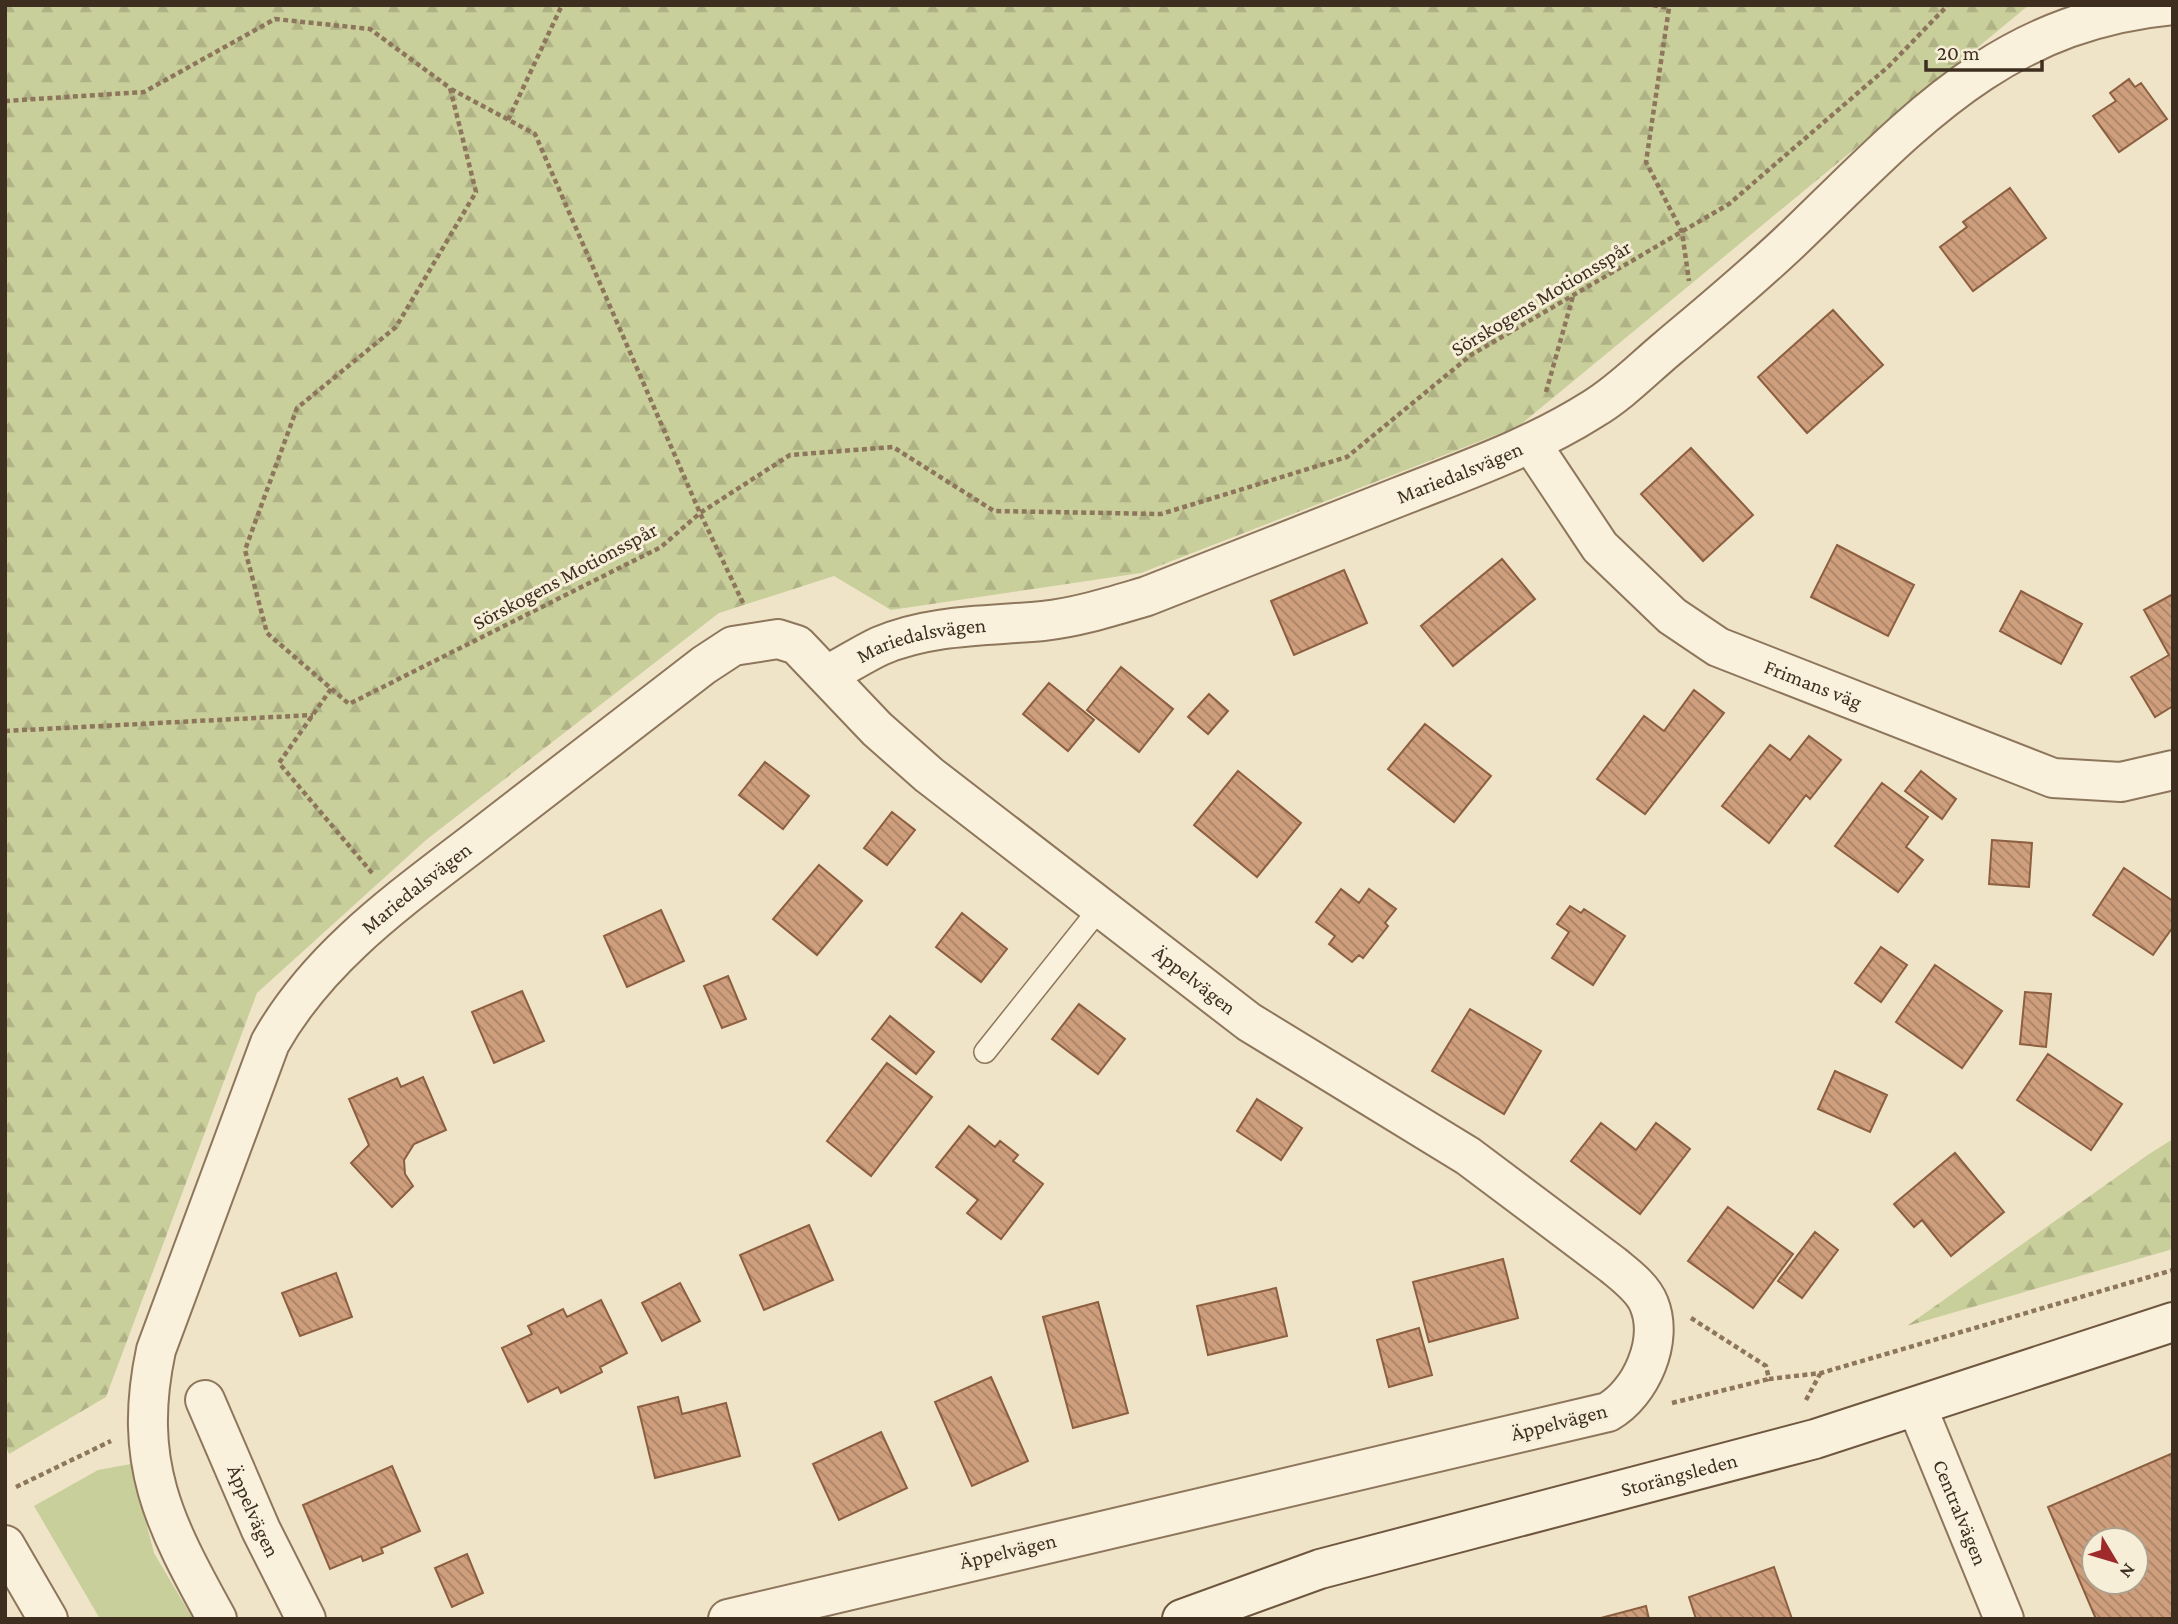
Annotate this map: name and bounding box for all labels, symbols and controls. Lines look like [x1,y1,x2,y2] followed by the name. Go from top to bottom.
[1926,28,2042,72] scale bar
[1937,41,1980,65] text: 20 m
[1447,235,1636,361] street label: Sörskogens Motionsspår
[1393,436,1526,509] street label: Mariedalsvägen
[469,517,662,635] street label: Sörskogens Motionsspår
[852,613,987,668] street label: Mariedalsvägen
[1761,654,1865,714] street label: Frimans väg
[356,837,476,939] street label: Mariedalsvägen
[1148,940,1241,1020] street label: Äppelvägen
[1508,1398,1610,1446] street label: Äppelvägen
[1618,1448,1740,1502] street label: Storängsleden
[1928,1456,1993,1569] street label: Centralvägen
[222,1461,285,1561] street label: Äppelvägen
[2080,1526,2150,1596] north arrow
[957,1528,1059,1574] street label: Äppelvägen
[2116,1560,2140,1583] text: N

